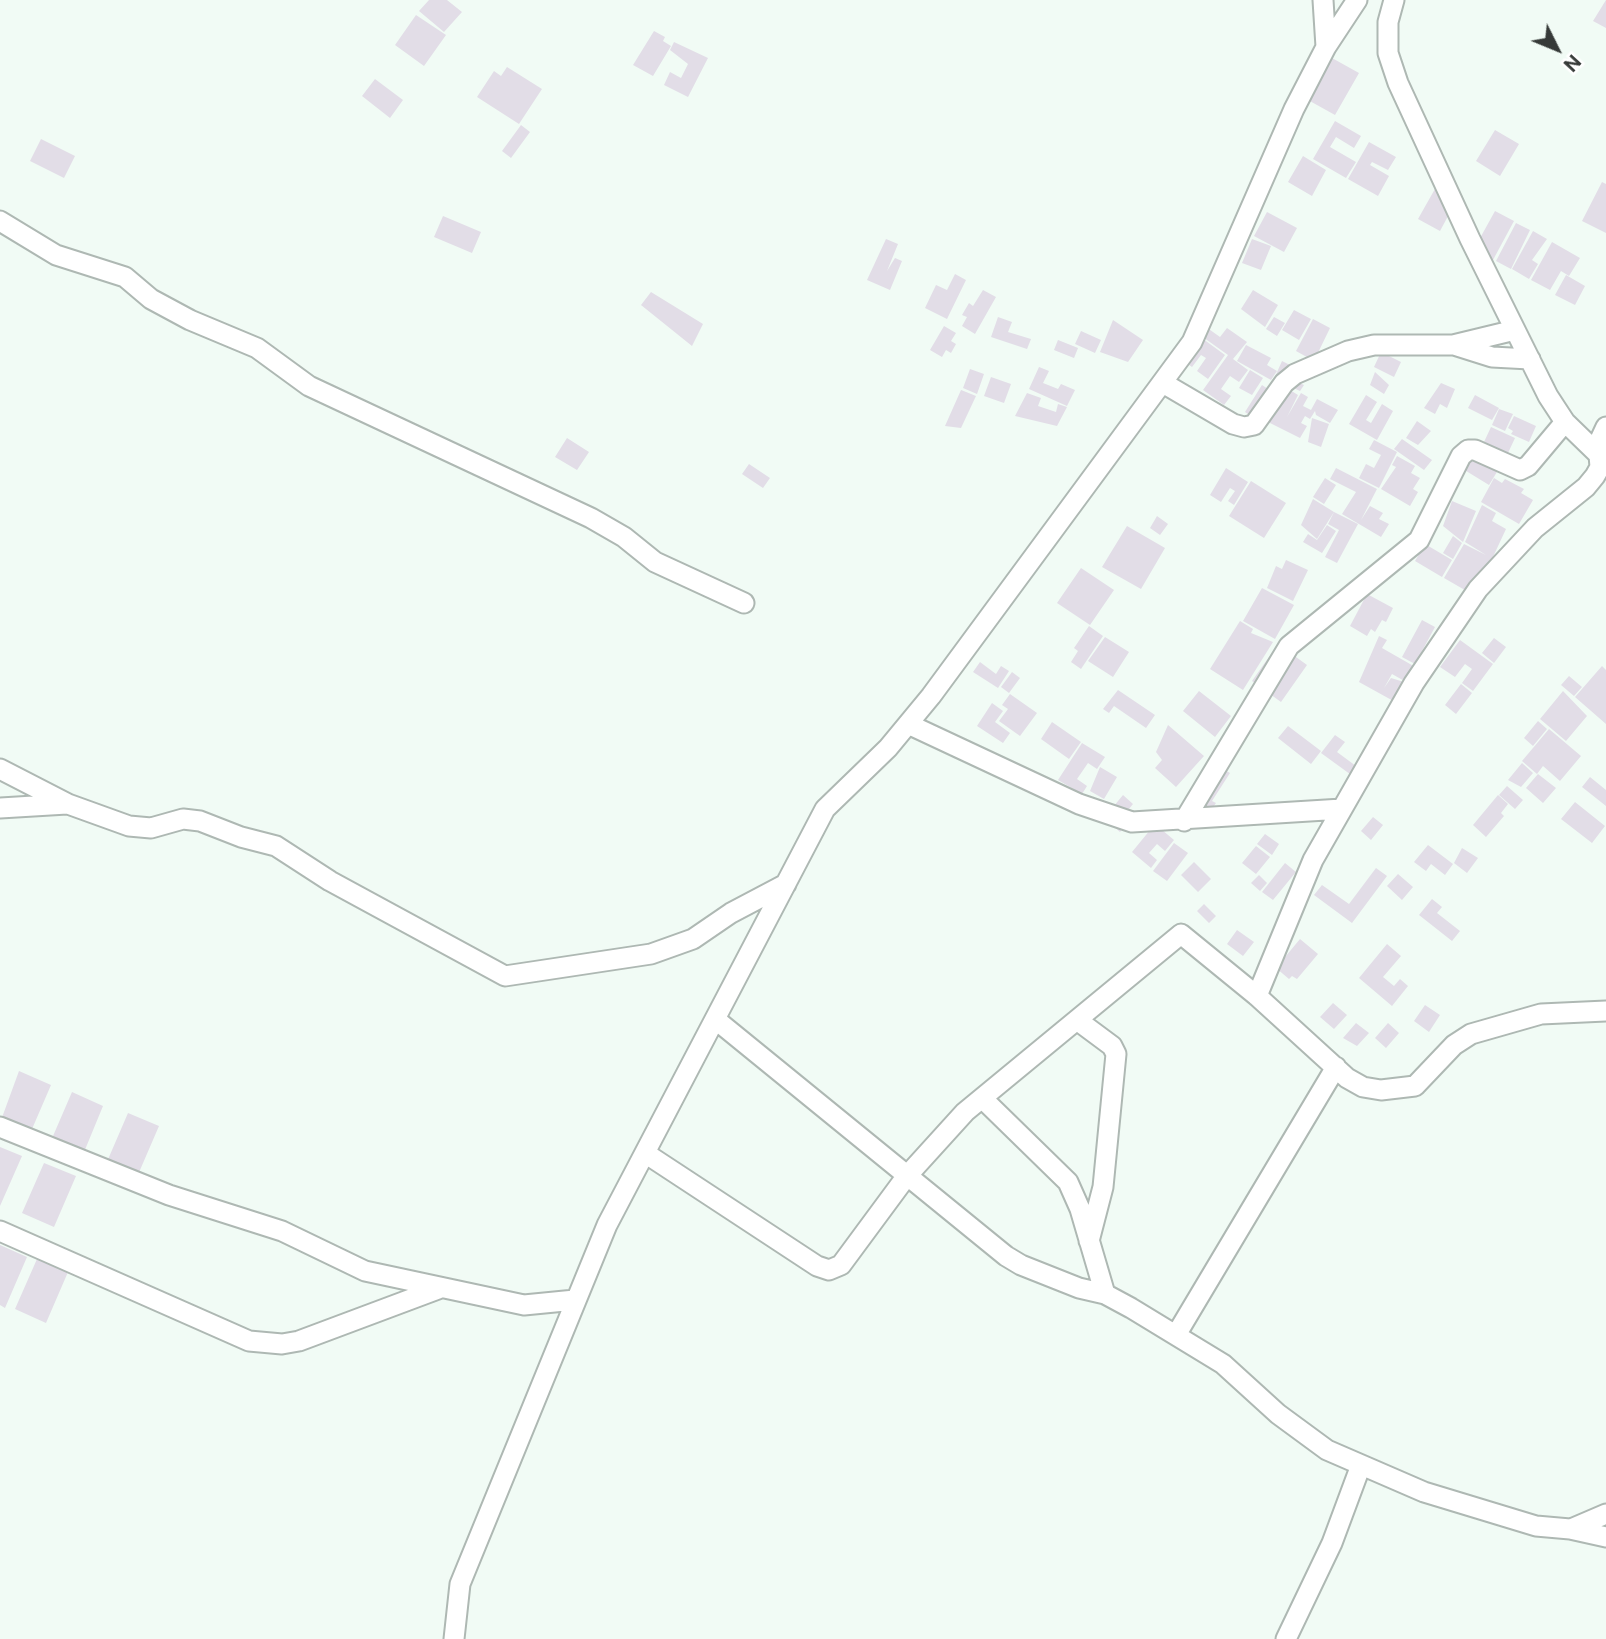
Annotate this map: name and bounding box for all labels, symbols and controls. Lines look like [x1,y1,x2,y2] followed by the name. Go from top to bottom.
[1522,14,1592,84] north arrow
[1559,50,1585,76] text: N

